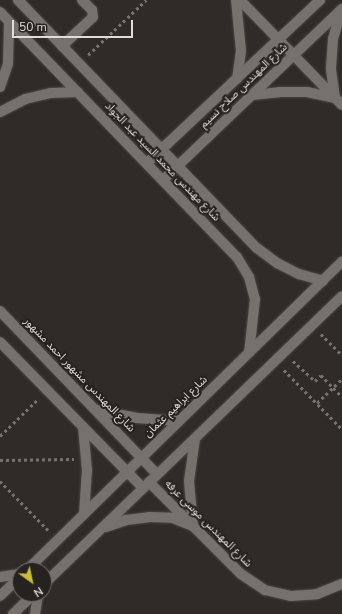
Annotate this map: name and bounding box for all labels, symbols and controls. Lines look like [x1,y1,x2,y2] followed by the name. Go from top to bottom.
[14,12,135,38] scale bar
[19,19,47,35] text: 50 m
[198,41,290,131] street label: شارع المهندس صلاح نسيم
[102,100,222,224] street label: شارع مهندس محمد السيد عبد الجواد
[21,315,137,435] street label: شارع المهندس مشهور احمد مشهور
[142,374,210,440] street label: شارع ابراهيم عثمان
[162,478,254,570] street label: شارع المهندس موسى عرفه
[12,562,52,602] north arrow
[31,583,46,600] text: N

